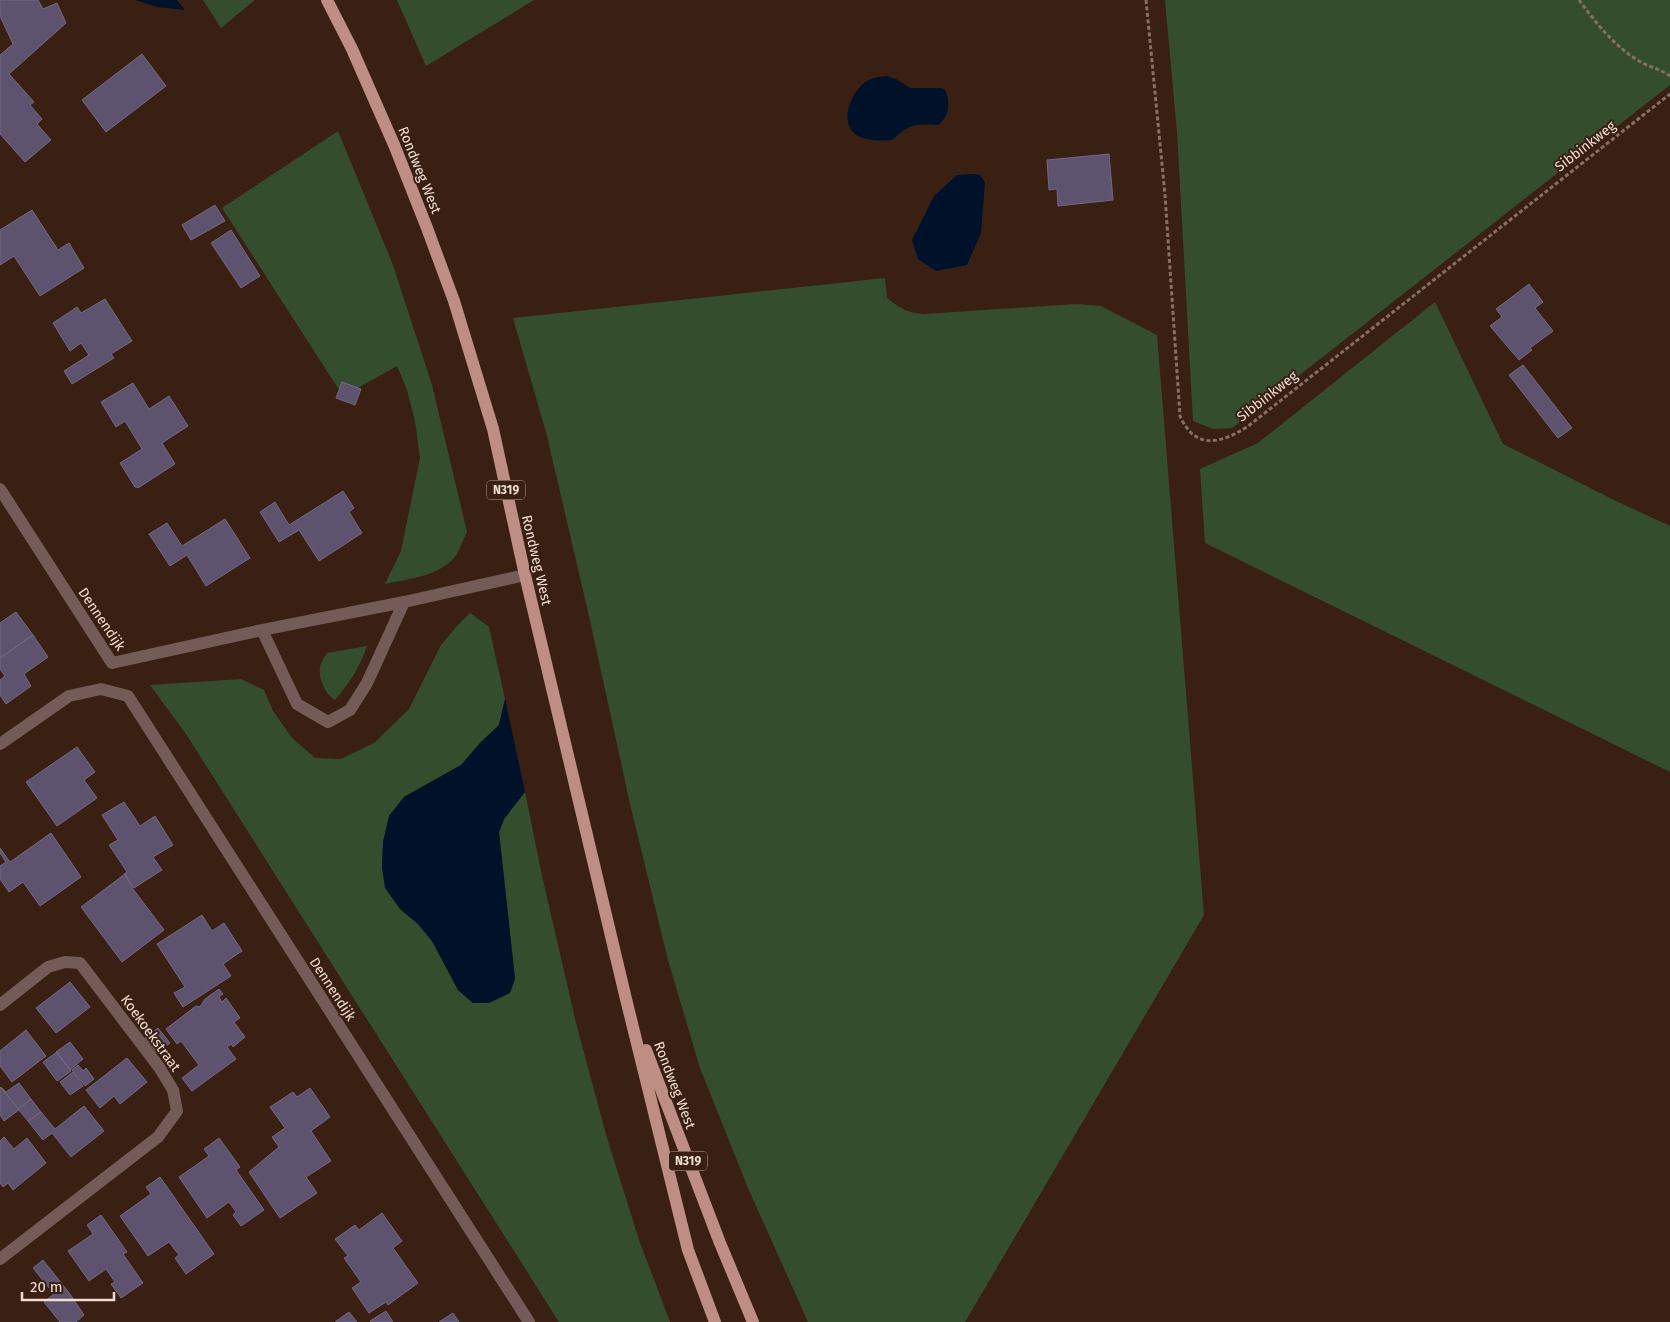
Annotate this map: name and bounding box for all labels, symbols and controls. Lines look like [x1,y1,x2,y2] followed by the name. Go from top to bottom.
[1552,117,1620,175] street label: Sibbinkweg
[394,124,445,217] street label: Rondweg West
[1234,367,1302,425] street label: Sibbinkweg
[487,480,525,500] road number: N319
[518,513,555,608] street label: Rondweg West
[74,585,129,655] street label: Dennendijk
[306,954,360,1025] street label: Dennendijk
[117,992,185,1076] street label: Koekoekstraat
[650,1039,699,1132] street label: Rondweg West
[669,1152,707,1170] road number: N319
[22,1270,115,1302] scale bar
[30,1278,63,1296] text: 20 m

